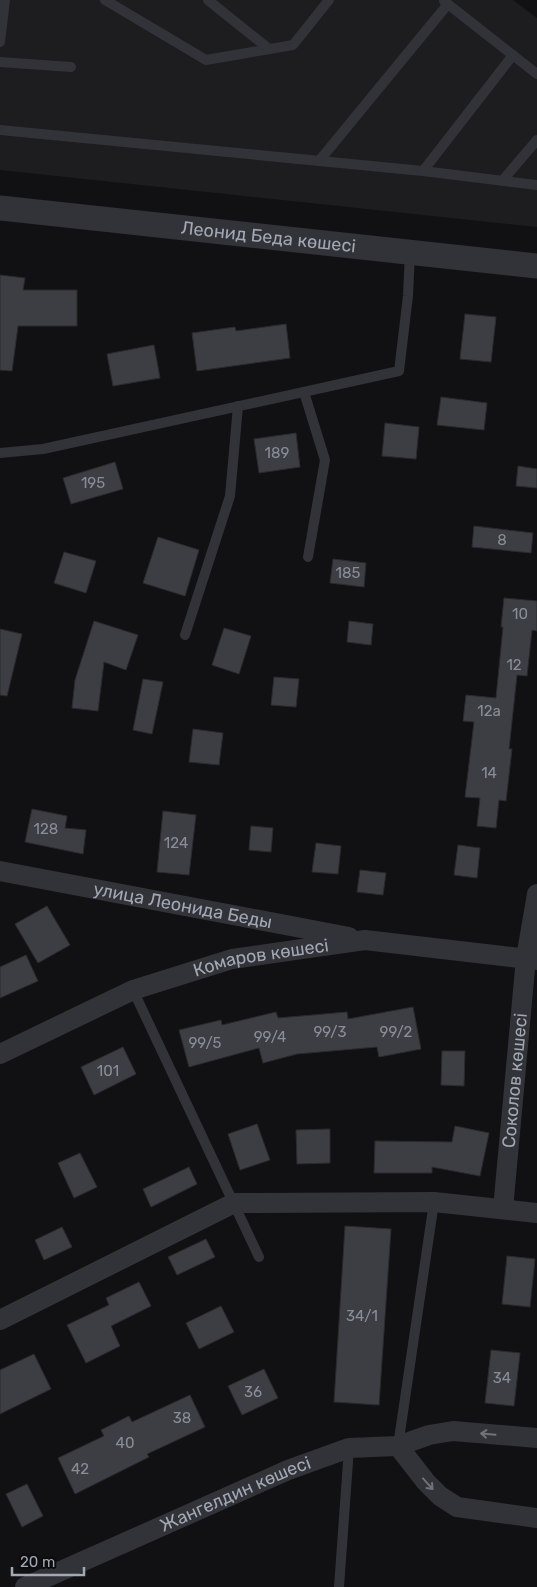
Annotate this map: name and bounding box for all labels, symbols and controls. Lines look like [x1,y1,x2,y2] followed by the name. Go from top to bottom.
[180,217,357,257] street label: Леонид Беда көшесі
[265,444,290,462] house number: 189
[81,474,105,492] house number: 195
[497,531,507,549] house number: 8
[336,564,361,582] house number: 185
[512,605,528,623] house number: 10
[506,656,522,674] house number: 12
[477,702,501,720] house number: 12а
[481,764,497,782] house number: 14
[34,820,58,838] house number: 128
[164,834,188,852] house number: 124
[91,878,274,933] street label: улица Леонида Беды
[190,934,330,982] street label: Комаров көшесі
[498,1012,532,1149] street label: Соколов көшесі
[313,1023,347,1041] house number: 99/3
[380,1023,413,1041] house number: 99/2
[254,1028,286,1046] house number: 99/4
[188,1034,222,1052] house number: 99/5
[97,1062,119,1080] house number: 101
[346,1307,378,1325] house number: 34/1
[493,1369,511,1387] house number: 34
[244,1383,262,1401] house number: 36
[173,1409,191,1427] house number: 38
[481,1429,497,1439] one-way arrow
[116,1434,134,1452] house number: 40
[156,1452,314,1537] street label: Жангелдин көшесі
[71,1460,89,1478] house number: 42
[422,1477,434,1490] one-way arrow
[12,1544,85,1576] scale bar
[20,1553,55,1571] text: 20 m

